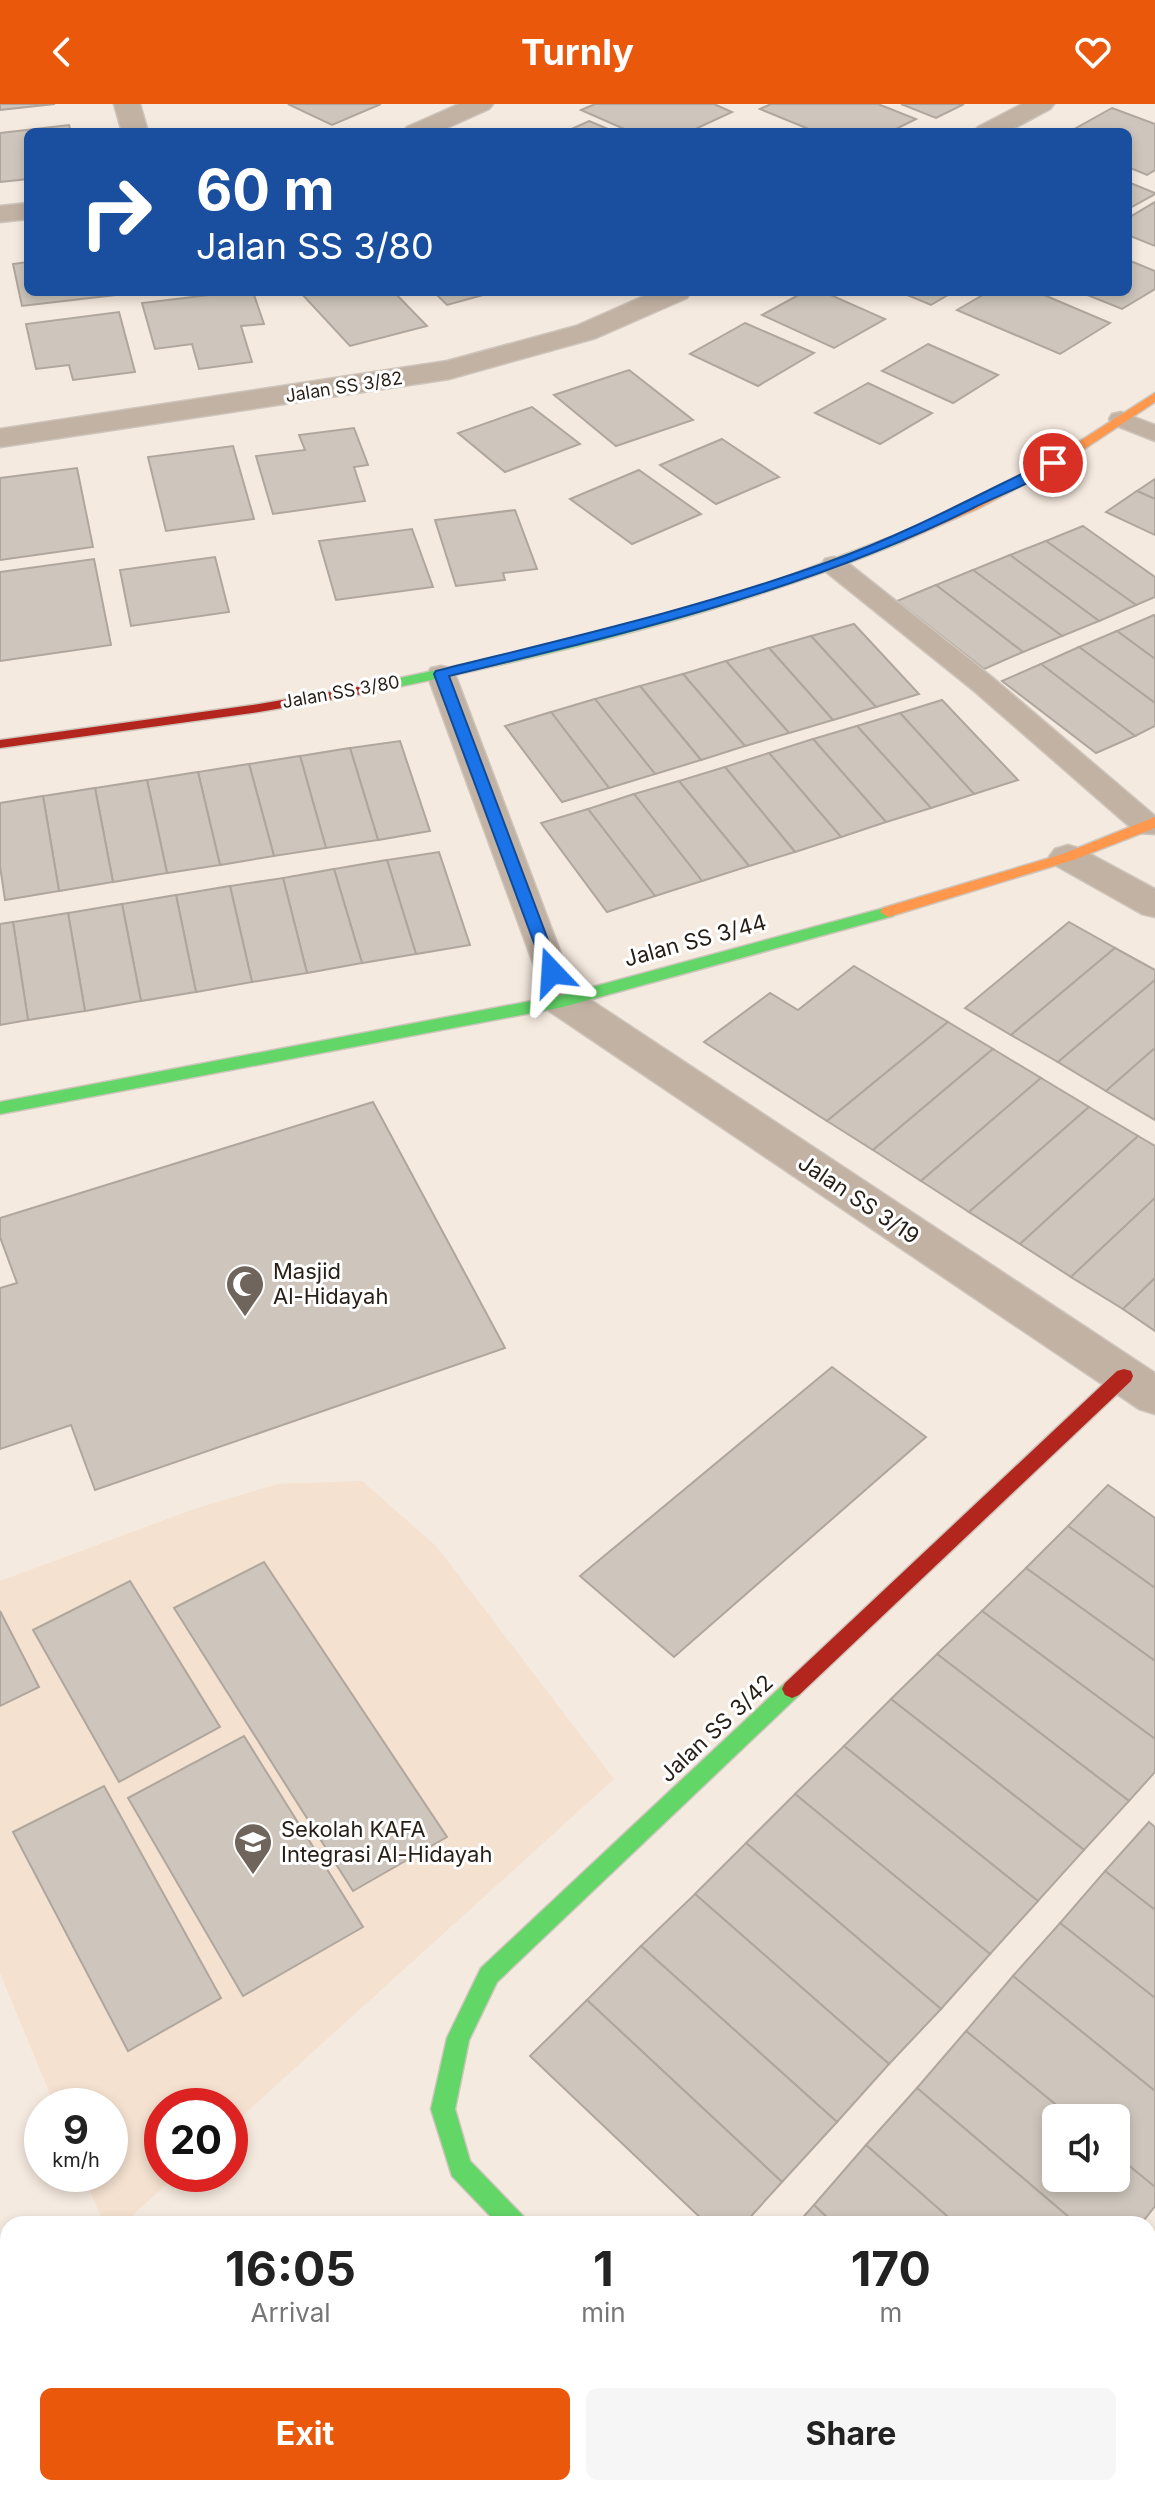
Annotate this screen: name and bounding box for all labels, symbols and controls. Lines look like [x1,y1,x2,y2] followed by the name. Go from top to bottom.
[40,30,84,74] icon: back
[521,30,634,74] text: Turnly
[1071,30,1115,74] icon: heart
[196,156,335,224] text: 60 m
[64,160,168,264] icon: right
[196,224,434,268] text: Jalan SS 3/80
[284,367,404,406] street label: Jalan SS 3/82
[1019,429,1087,497] pin
[1031,441,1075,485] icon: arrive
[281,671,401,712] street label: Jalan SS 3/80
[621,909,769,971] street label: Jalan SS 3/44
[510,930,594,1014] position arrow
[794,1149,924,1249] street label: Jalan SS 3/19
[273,1258,388,1309] place label: Masjid Al-Hidayah
[224,1263,266,1318] mosque icon: Masjid Al-Hidayah
[654,1669,778,1787] street label: Jalan SS 3/42
[281,1816,492,1867] place label: Sekolah KAFA Integrasi Al-Hidayah
[232,1821,274,1876] school or university icon: Sekolah KAFA Integrasi Al-Hidayah
[144,2088,248,2192] speed limit sign: 20
[1042,2104,1130,2192] map controls
[1042,2104,1130,2192] button: sound
[63,2105,89,2154] text: 9
[52,2148,100,2172] text: km/h
[225,2239,356,2298] text: 16:05
[593,2239,614,2298] text: 1
[851,2239,931,2298] text: 170
[251,2297,331,2328] text: Arrival
[581,2297,626,2328] text: min
[879,2297,902,2328] text: m
[40,2388,570,2480] button: Exit
[586,2388,1116,2480] button: Share

